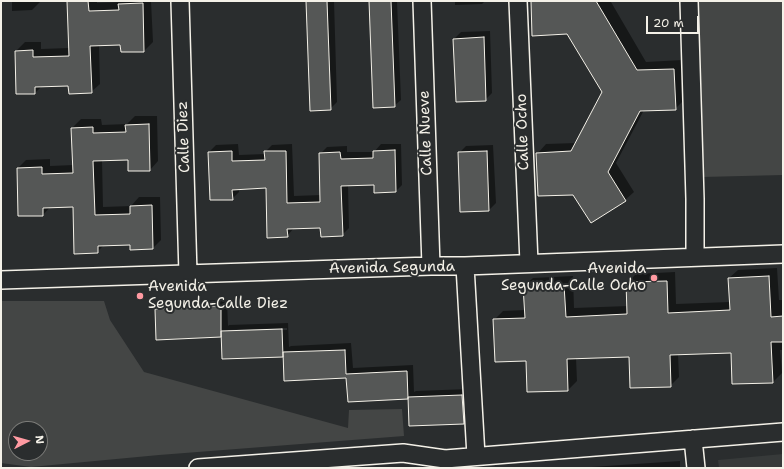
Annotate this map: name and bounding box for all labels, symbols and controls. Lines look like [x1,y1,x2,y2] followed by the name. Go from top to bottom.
[648,8,701,34] scale bar
[653,15,684,31] text: 20 m
[416,90,436,176] street label: Calle Nueve
[513,93,533,171] street label: Calle Ocho
[174,101,194,173] street label: Calle Diez
[329,258,455,278] street label: Avenida Segunda
[501,260,646,295] place label: Avenida Segunda-Calle Ocho
[649,273,659,283] marker: Avenida Segunda-Calle Ocho
[148,278,288,313] place label: Avenida Segunda-Calle Diez
[135,291,145,301] marker: Avenida Segunda-Calle Diez
[8,421,48,461] north arrow
[32,435,47,445] text: N

